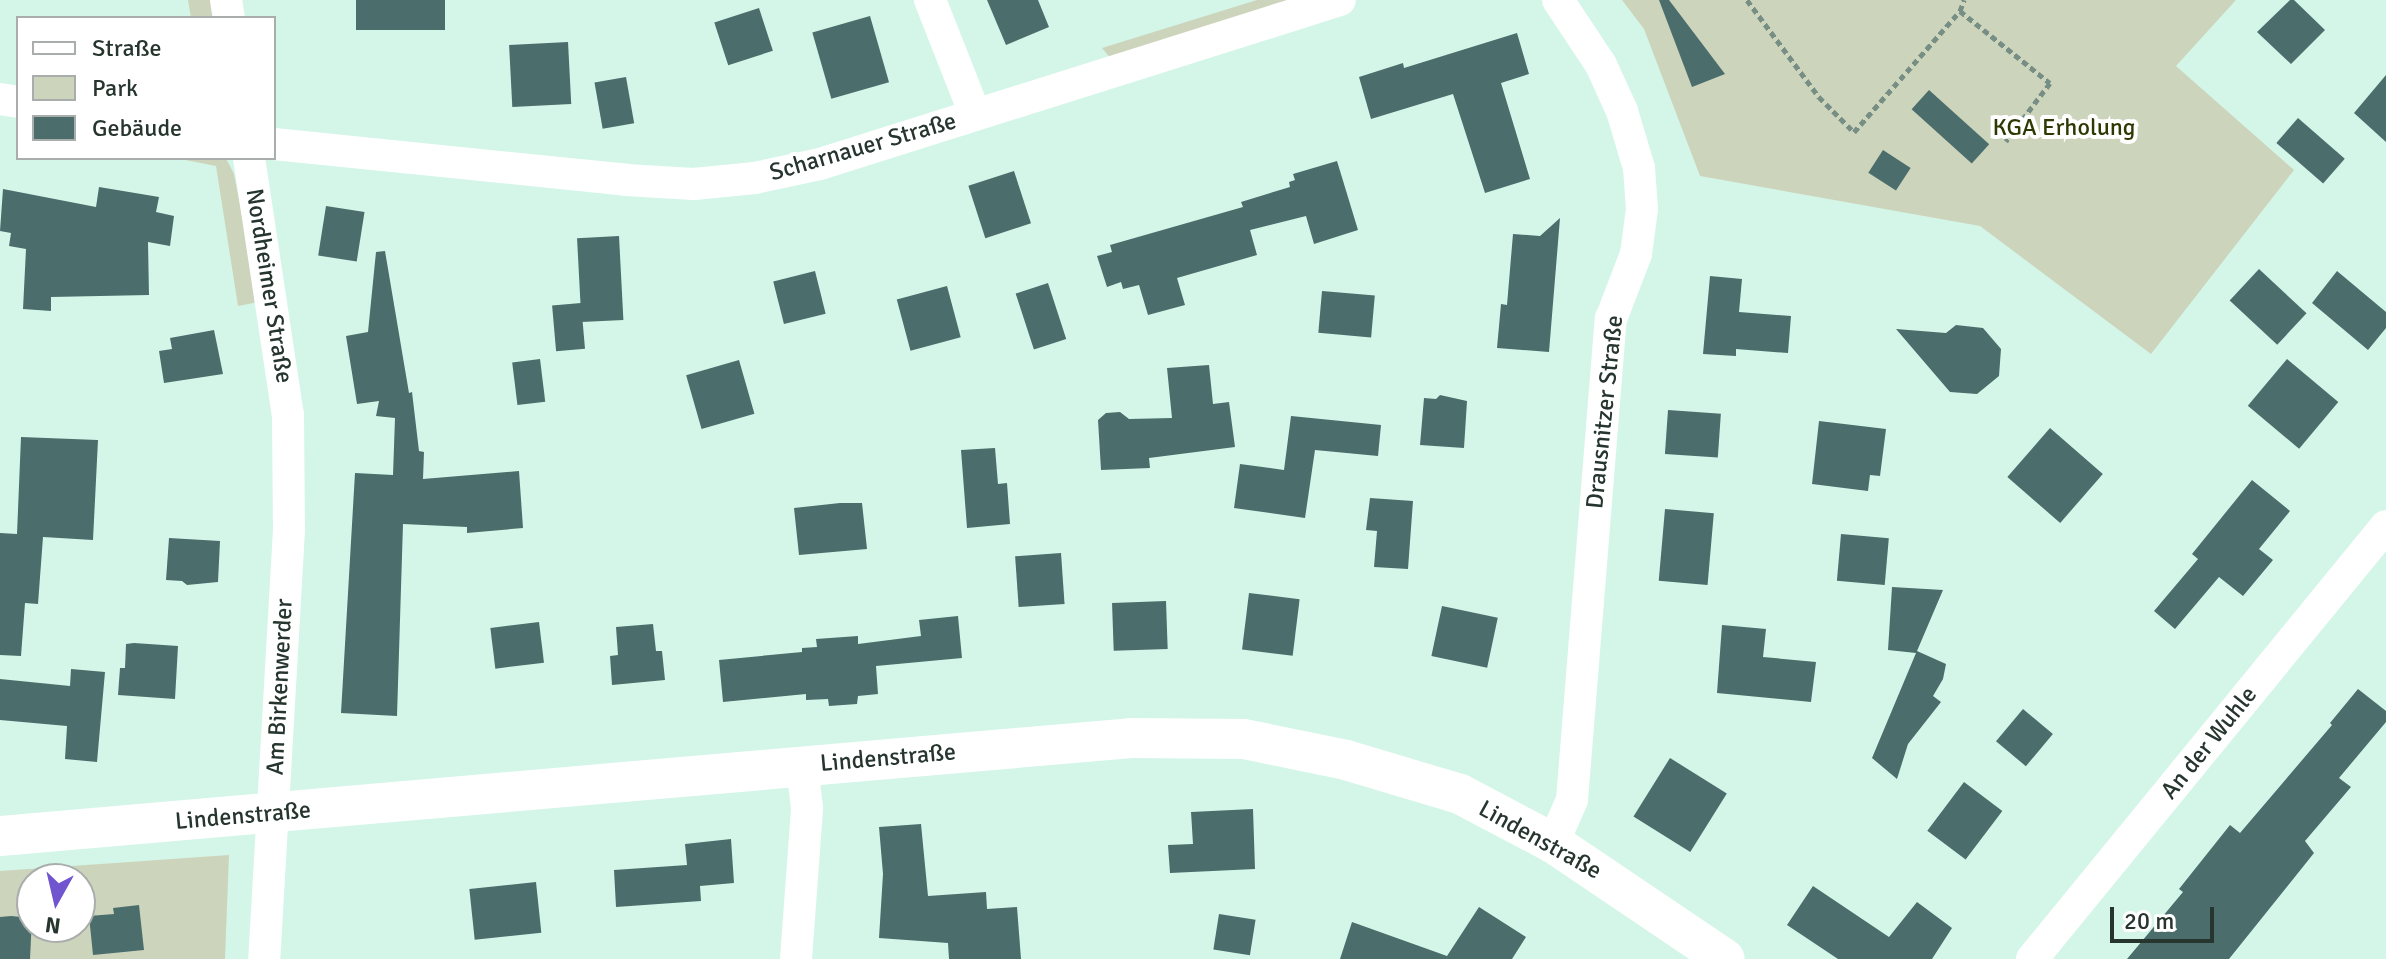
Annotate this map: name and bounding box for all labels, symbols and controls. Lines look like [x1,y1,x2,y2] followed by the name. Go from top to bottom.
[16,16,276,160] legend
[92,33,162,63] text: Straße
[92,73,138,103] text: Park
[766,107,960,187] street label: Scharnauer Straße
[92,113,182,143] text: Gebäude
[1992,114,2136,142] park label: KGA Erholung
[239,187,299,385] street label: Nordheimer Straße
[1581,314,1629,510] street label: Drausnitzer Straße
[261,598,299,776] street label: Am Birkenwerder
[2155,681,2263,805] street label: An der Wuhle
[819,738,957,778] street label: Lindenstraße
[1473,794,1607,886] street label: Lindenstraße
[174,796,312,836] street label: Lindenstraße
[16,863,96,943] north arrow
[2114,891,2218,941] scale bar
[2124,906,2174,936] text: 20 m
[43,911,62,940] text: N

